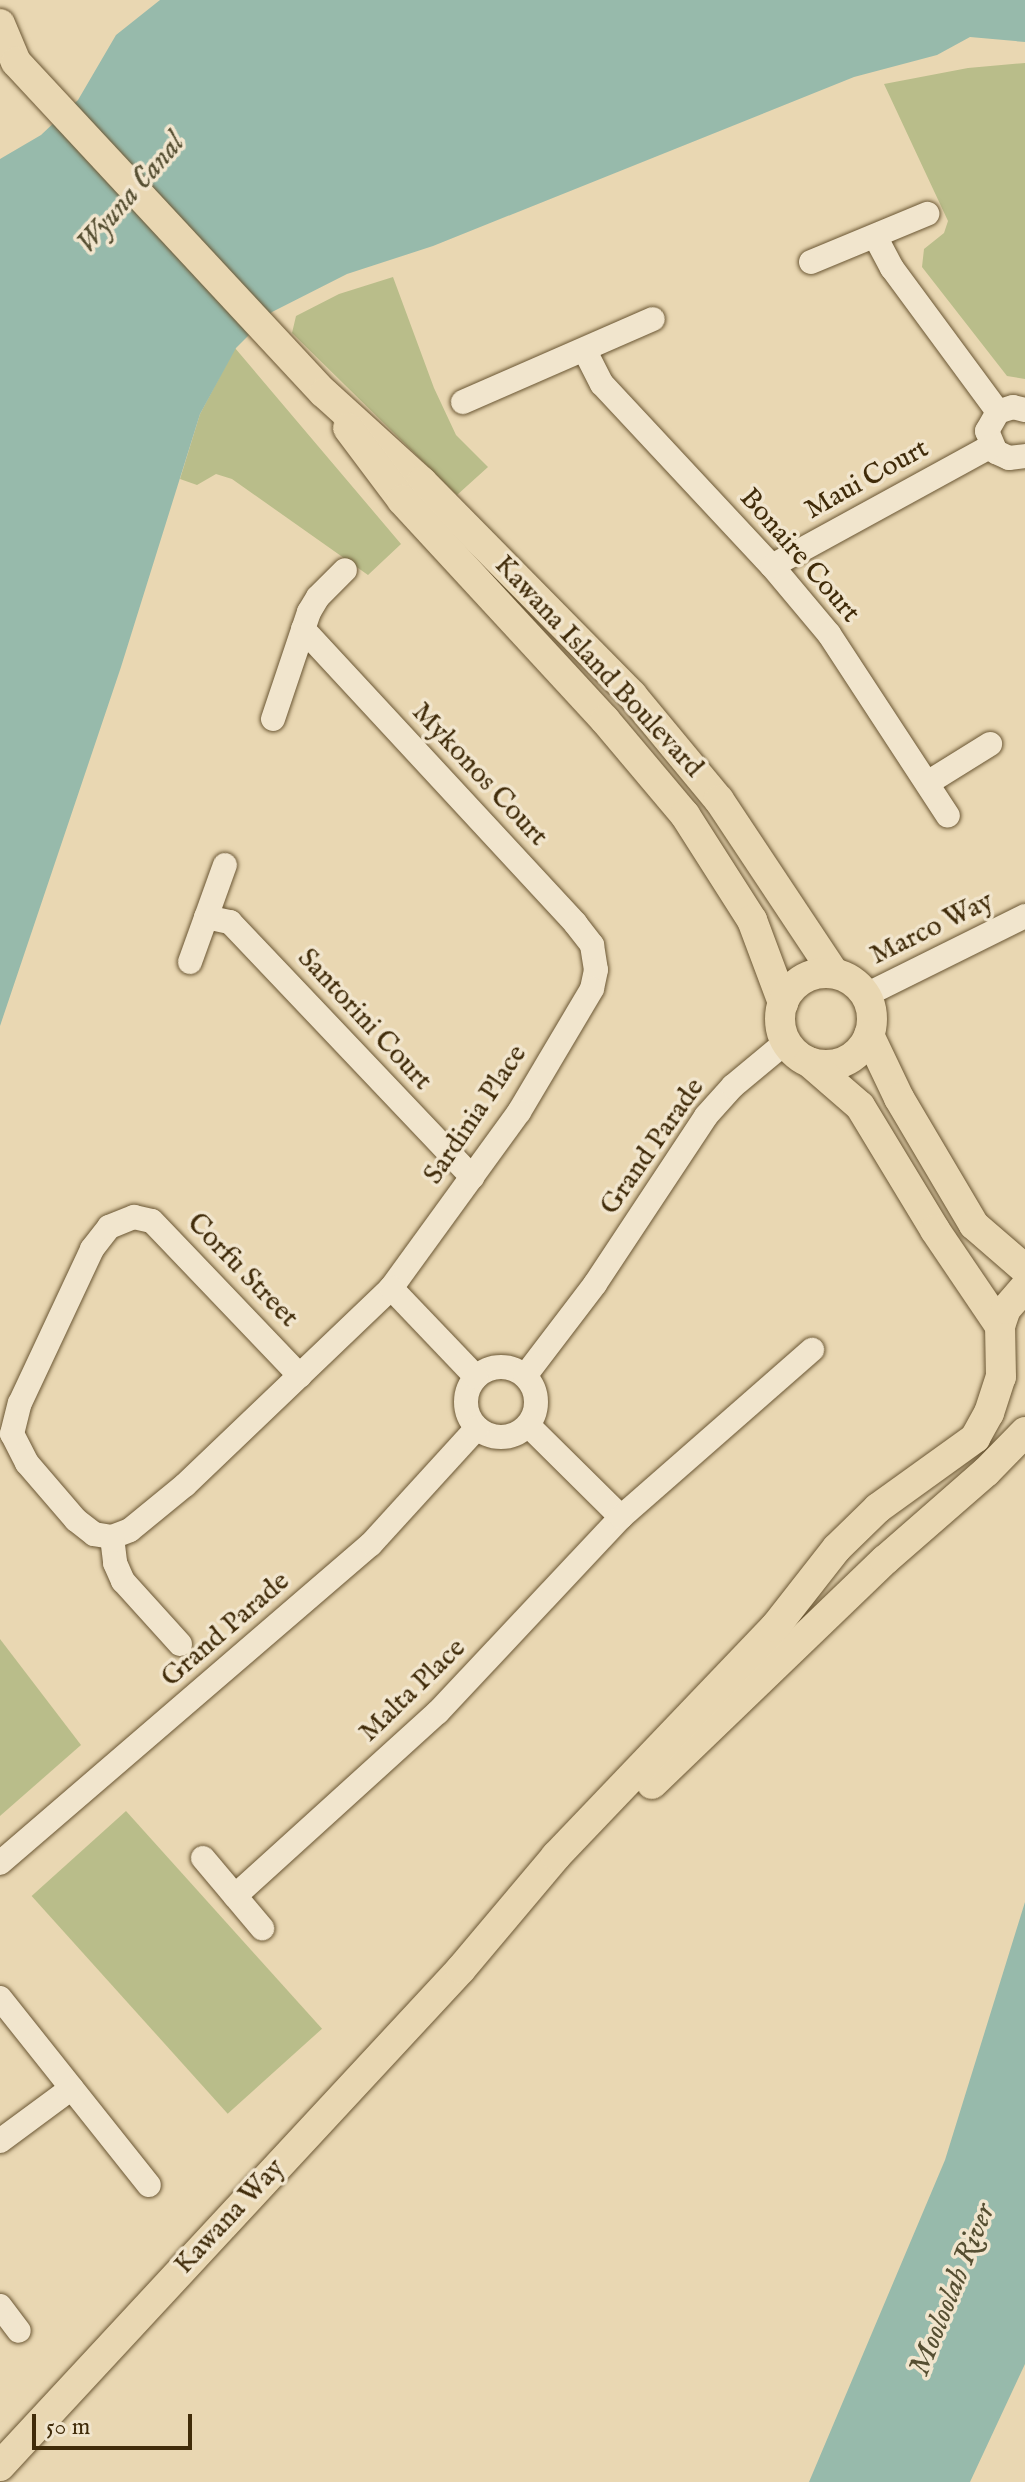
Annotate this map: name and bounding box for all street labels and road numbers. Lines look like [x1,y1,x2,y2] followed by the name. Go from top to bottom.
[799,432,935,528] street label: Maui Court
[732,482,866,630] street label: Bonaire Court
[486,549,710,785] street label: Kawana Island Boulevard
[404,696,554,854] street label: Mykonos Court
[865,885,999,973] street label: Marco Way
[290,942,438,1098] street label: Santorini Court
[417,1039,535,1191] street label: Sardinia Place
[594,1072,712,1222] street label: Grand Parade
[179,1207,305,1335] street label: Corfu Street
[155,1565,297,1695] street label: Grand Parade
[353,1632,473,1750] street label: Malta Place
[168,2152,292,2282] street label: Kawana Way

